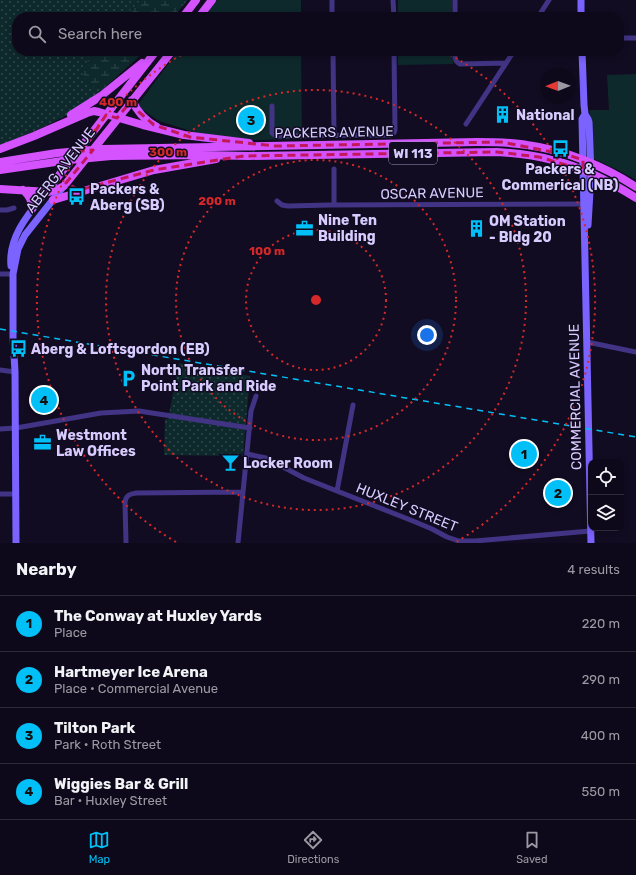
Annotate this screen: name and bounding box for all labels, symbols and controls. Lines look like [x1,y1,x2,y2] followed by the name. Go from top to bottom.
[12,12,624,56] search box
[26,23,48,45] icon: search
[58,25,142,43] text: Search here
[540,68,576,104] north arrow
[99,95,137,109] text: 400 m
[238,105,264,135] pin: 3
[493,105,513,125] building icon: National
[516,107,575,124] place label: National
[274,123,394,142] street label: PACKERS AVENUE
[22,124,99,216] street label: ABERG AVENUE
[550,139,570,159] bus stop icon: Packers & Commerical (NB)
[389,142,437,164] road number: WI 113
[149,145,187,159] text: 300 m
[502,161,618,194] place label: Packers & Commerical (NB)
[90,181,165,214] place label: Packers & Aberg (SB)
[380,184,484,203] street label: OSCAR AVENUE
[67,187,87,207] bus stop icon: Packers & Aberg (SB)
[198,194,236,208] text: 200 m
[318,212,377,245] place label: Nine Ten Building
[489,213,566,246] place label: OM Station - Bldg 20
[295,218,315,238] office icon: Nine Ten Building
[466,219,486,239] building icon: OM Station - Bldg 20
[249,244,285,258] text: 100 m
[309,293,323,307] centre of rings
[566,324,585,470] street label: COMMERCIAL AVENUE
[417,325,437,345] your location
[8,339,28,359] bus stop icon: Aberg & Loftsgordon (EB)
[31,341,210,358] place label: Aberg & Loftsgordon (EB)
[141,362,276,395] place label: North Transfer Point Park and Ride
[118,368,138,388] parking icon: North Transfer Point Park and Ride
[31,385,57,415] pin: 4
[56,427,136,460] place label: Westmont Law Offices
[33,433,53,453] office icon: Westmont Law Offices
[511,439,537,469] pin: 1
[220,453,240,473] bar icon: Locker Room
[243,455,333,472] place label: Locker Room
[588,459,624,531] map controls
[588,459,624,495] button: locate
[545,478,571,508] pin: 2
[354,479,460,536] street label: HUXLEY STREET
[588,495,624,531] button: layers
[16,559,77,579] text: Nearby
[567,562,620,577] text: 4 results
[54,607,262,625] text: The Conway at Huxley Yards
[26,616,32,631] text: 1
[582,616,620,631] text: 220 m
[54,625,87,640] text: Place
[54,663,208,681] text: Hartmeyer Ice Arena
[25,672,33,687] text: 2
[582,672,620,687] text: 290 m
[54,681,218,696] text: Place · Commercial Avenue
[54,719,135,737] text: Tilton Park
[25,728,33,743] text: 3
[581,728,620,743] text: 400 m
[54,737,161,752] text: Park · Roth Street
[54,775,188,793] text: Wiggies Bar & Grill
[25,784,33,799] text: 4
[582,784,620,799] text: 550 m
[54,793,167,808] text: Bar · Huxley Street
[88,829,110,866] tab: Map
[287,829,339,866] tab: Directions
[516,829,548,866] tab: Saved

